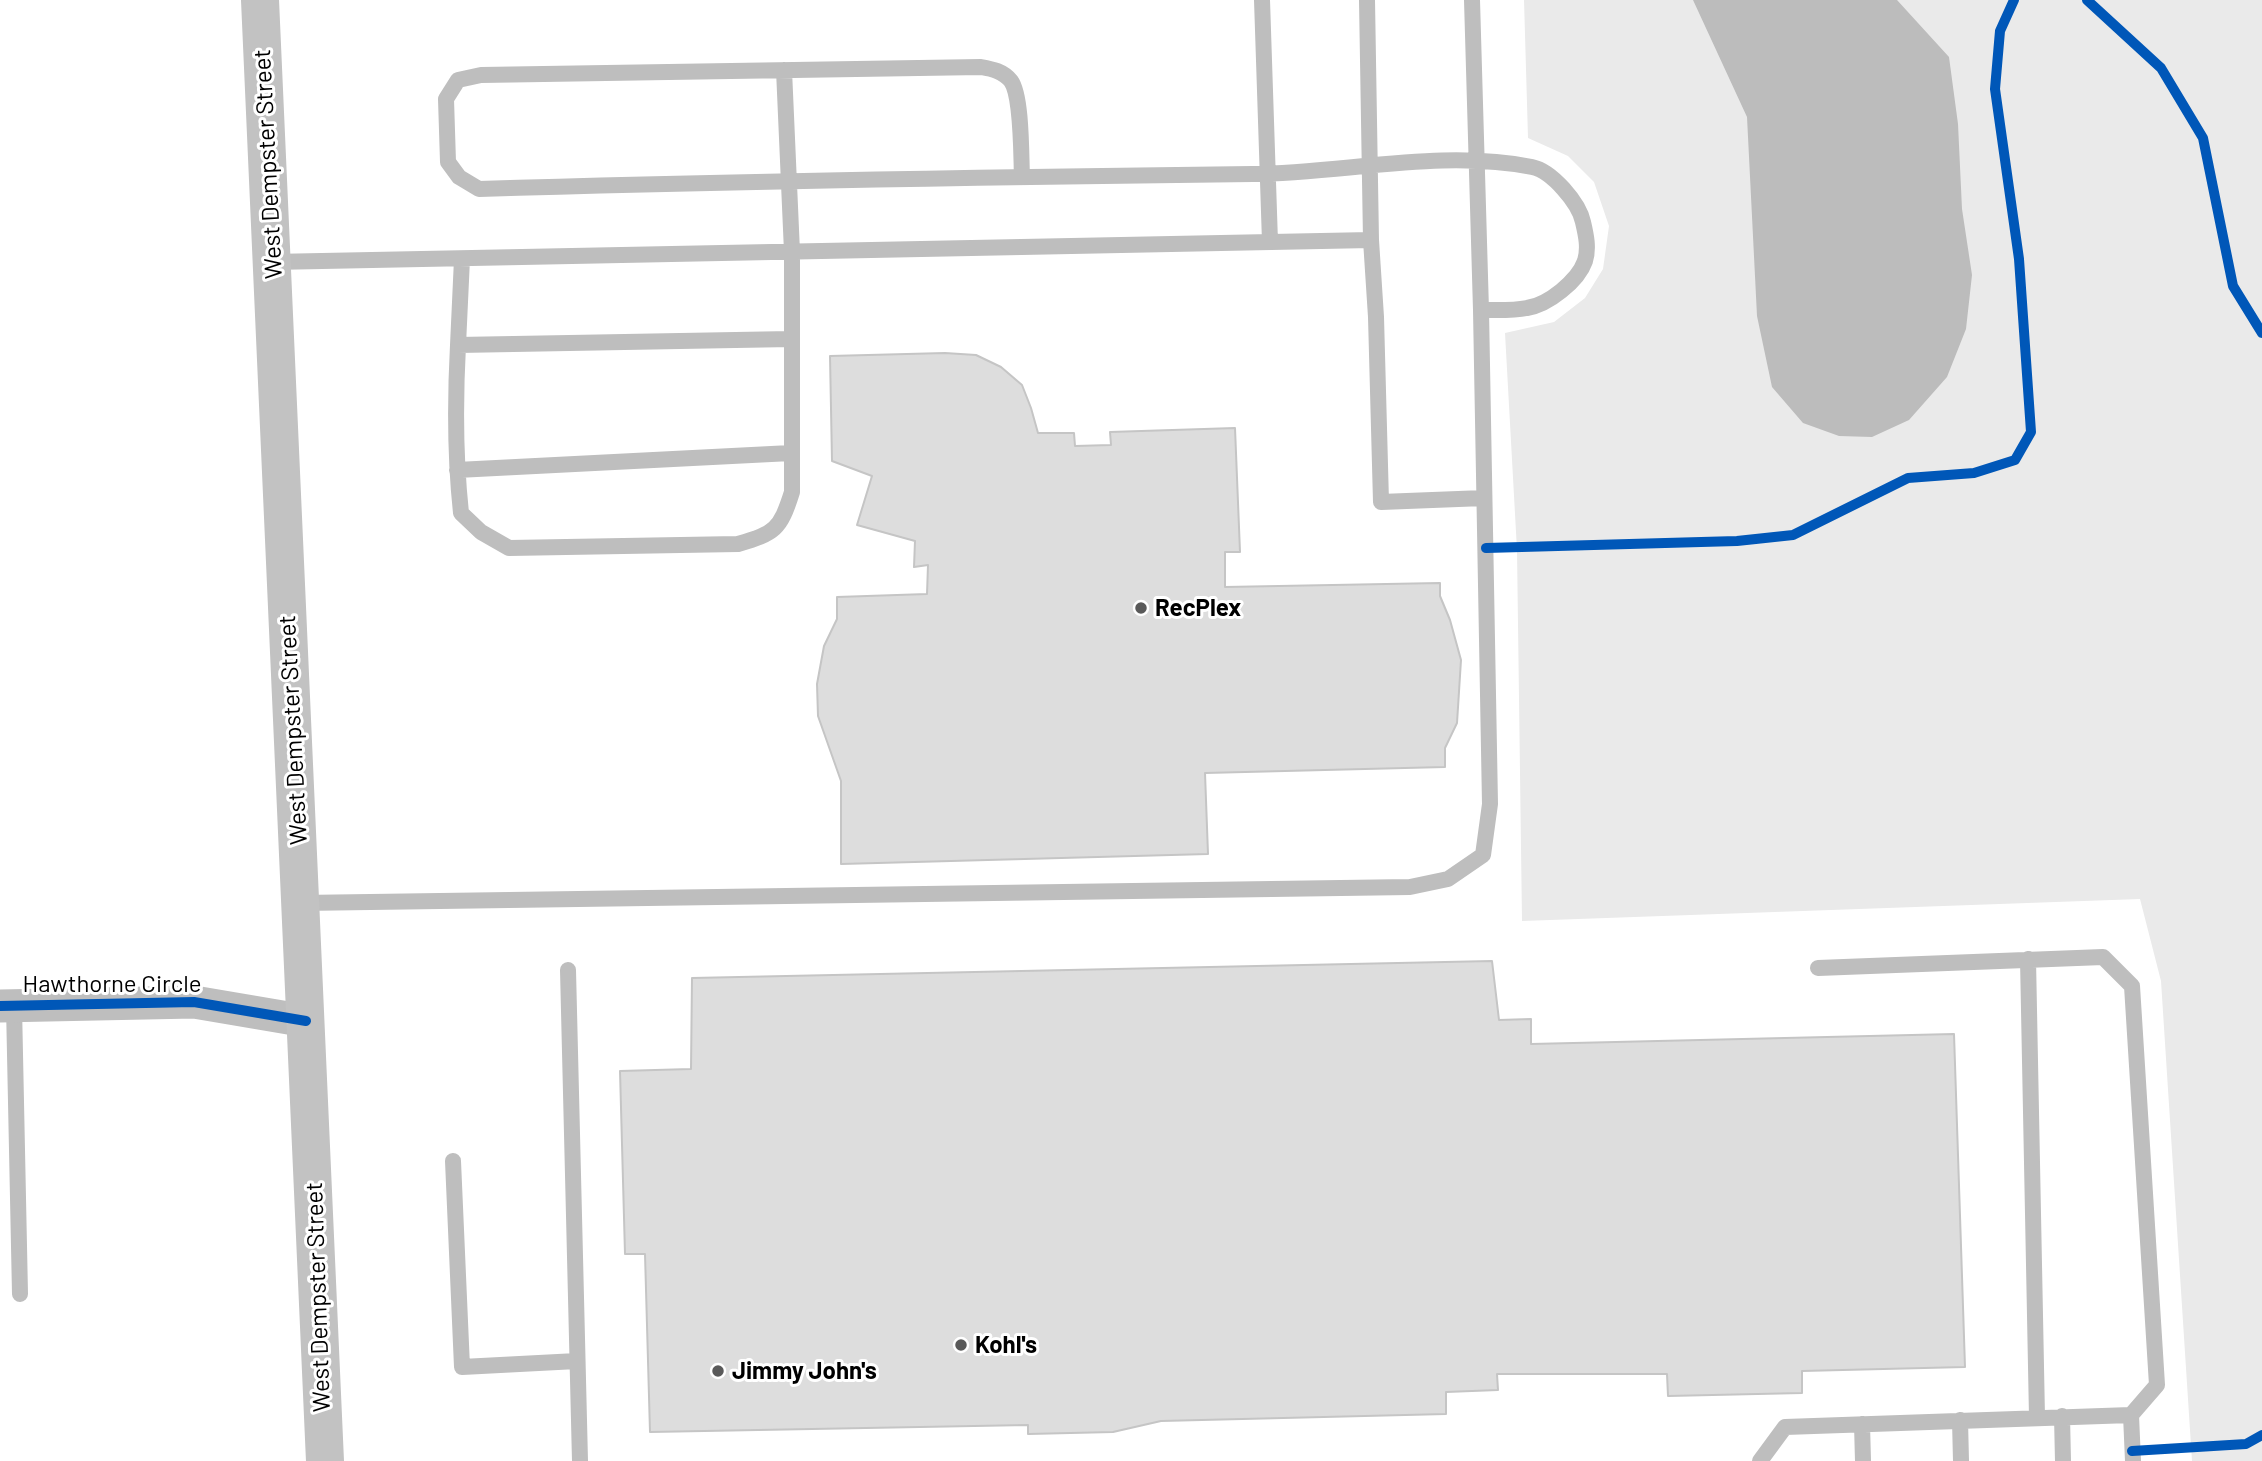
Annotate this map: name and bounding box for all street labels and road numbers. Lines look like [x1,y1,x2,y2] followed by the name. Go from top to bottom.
[248,48,288,280] street label: West Dempster Street
[273,614,313,846] street label: West Dempster Street
[23,970,201,998] street label: Hawthorne Circle
[300,1182,336,1412] street label: West Dempster Street

